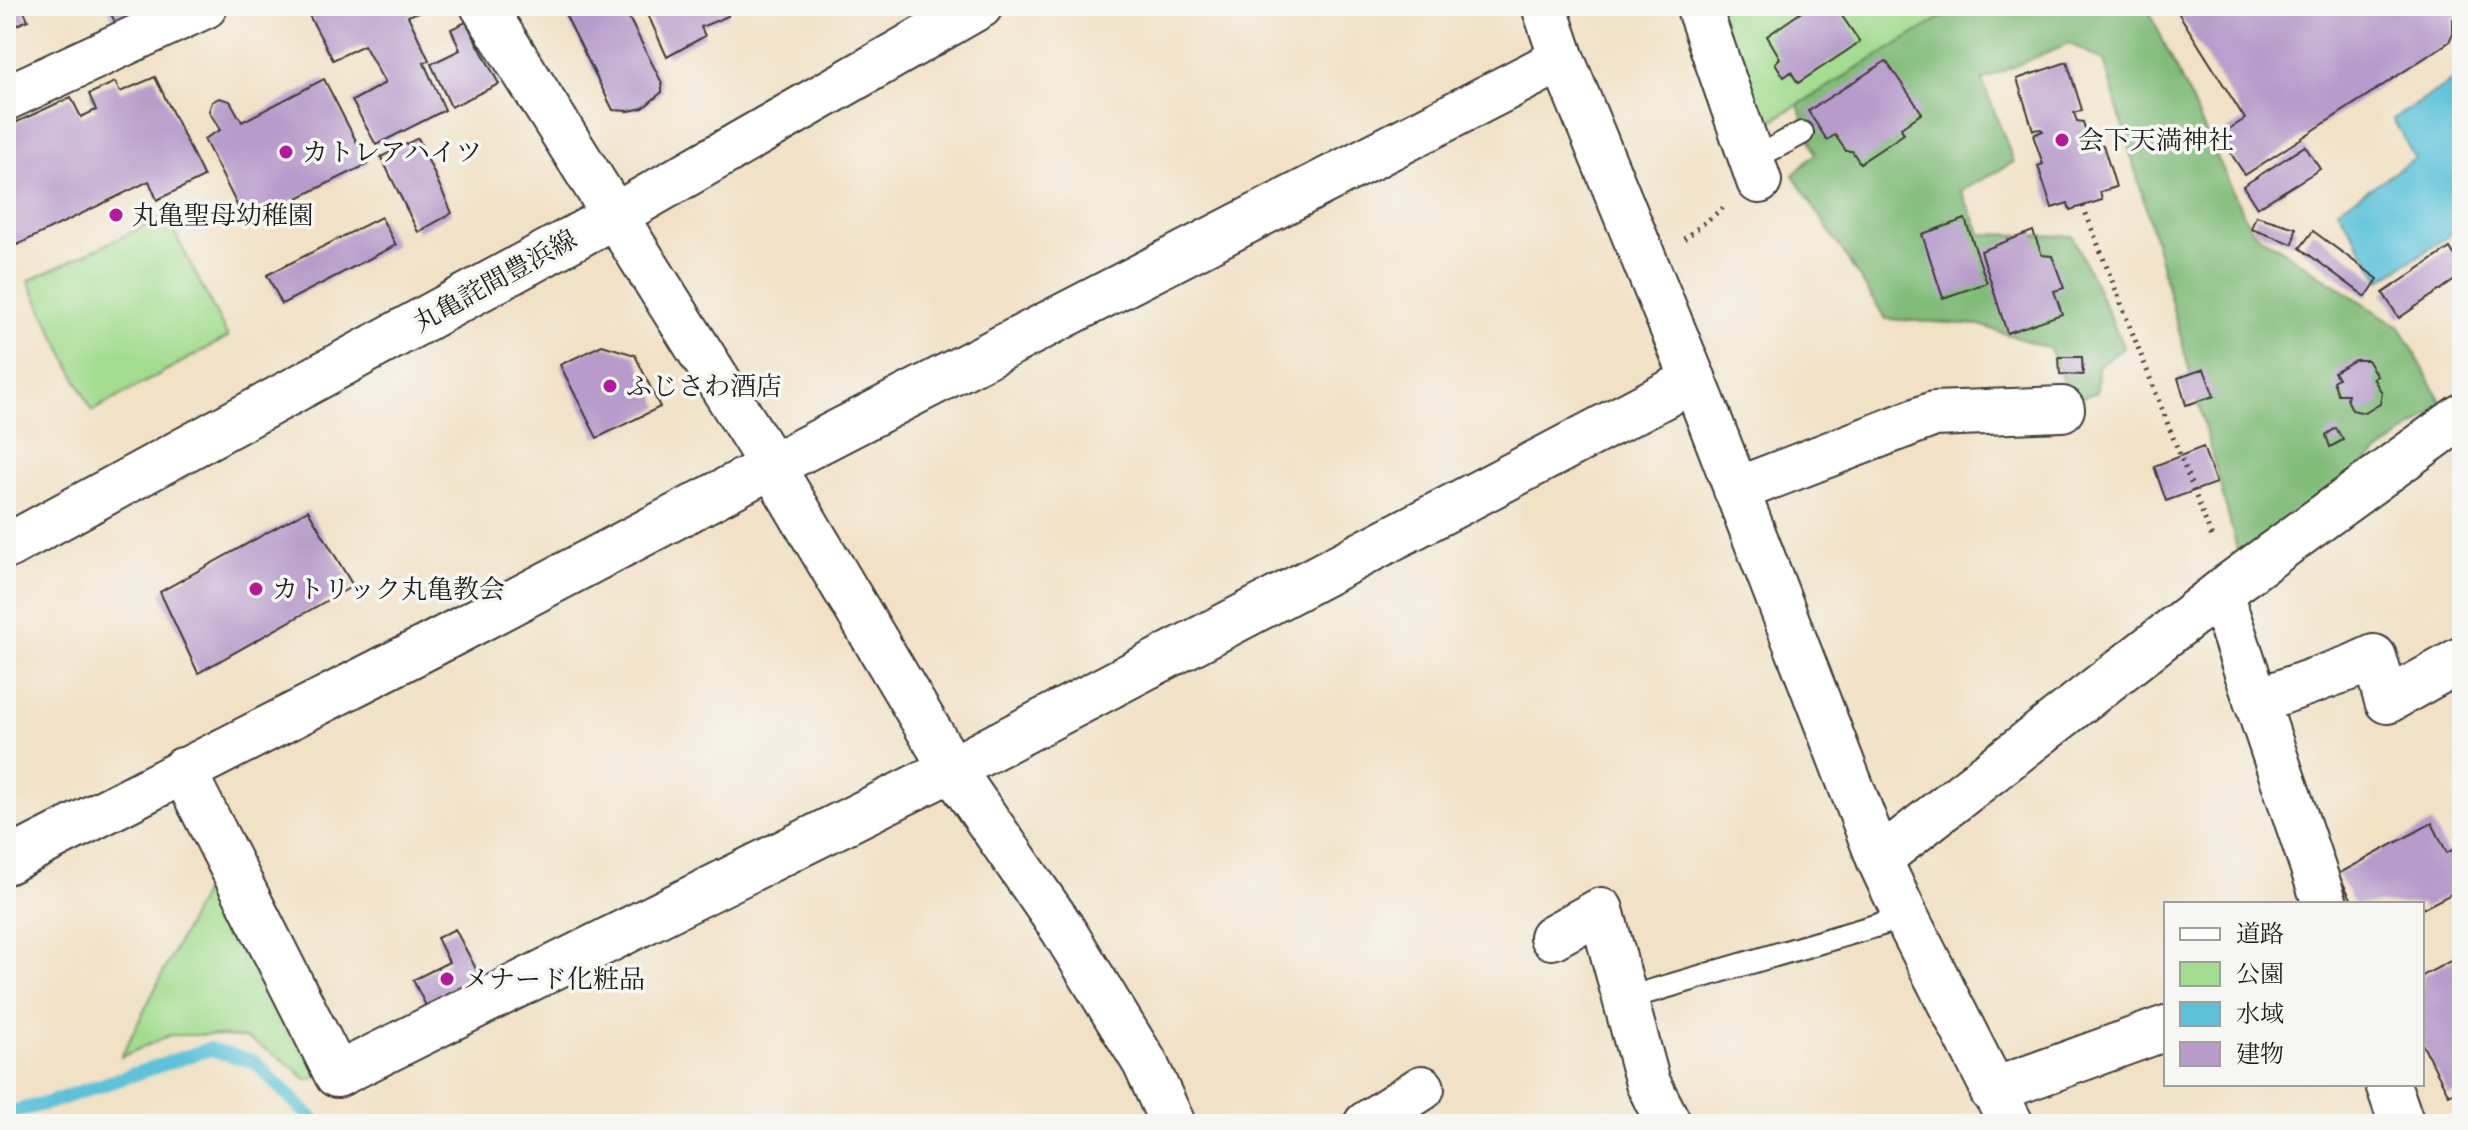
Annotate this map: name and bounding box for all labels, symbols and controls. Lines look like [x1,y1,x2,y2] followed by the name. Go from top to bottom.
[2078,123,2234,158] place label: 会下天満神社
[2053,131,2071,149] marker: 会下天満神社
[302,135,482,170] place label: カトレアハイツ
[277,143,295,161] marker: カトレアハイツ
[132,198,314,233] place label: 丸亀聖母幼稚園
[107,206,125,224] marker: 丸亀聖母幼稚園
[407,222,583,340] street label: 丸亀詫間豊浜線
[626,369,782,404] place label: ふじさわ酒店
[601,377,619,395] marker: ふじさわ酒店
[272,572,505,607] place label: カトリック丸亀教会
[247,580,265,598] marker: カトリック丸亀教会
[2164,902,2424,1086] legend
[2236,918,2284,951] text: 道路
[2236,958,2284,991] text: 公園
[463,962,645,997] place label: メナード化粧品
[438,970,456,988] marker: メナード化粧品
[2236,998,2284,1031] text: 水域
[2236,1038,2284,1071] text: 建物

